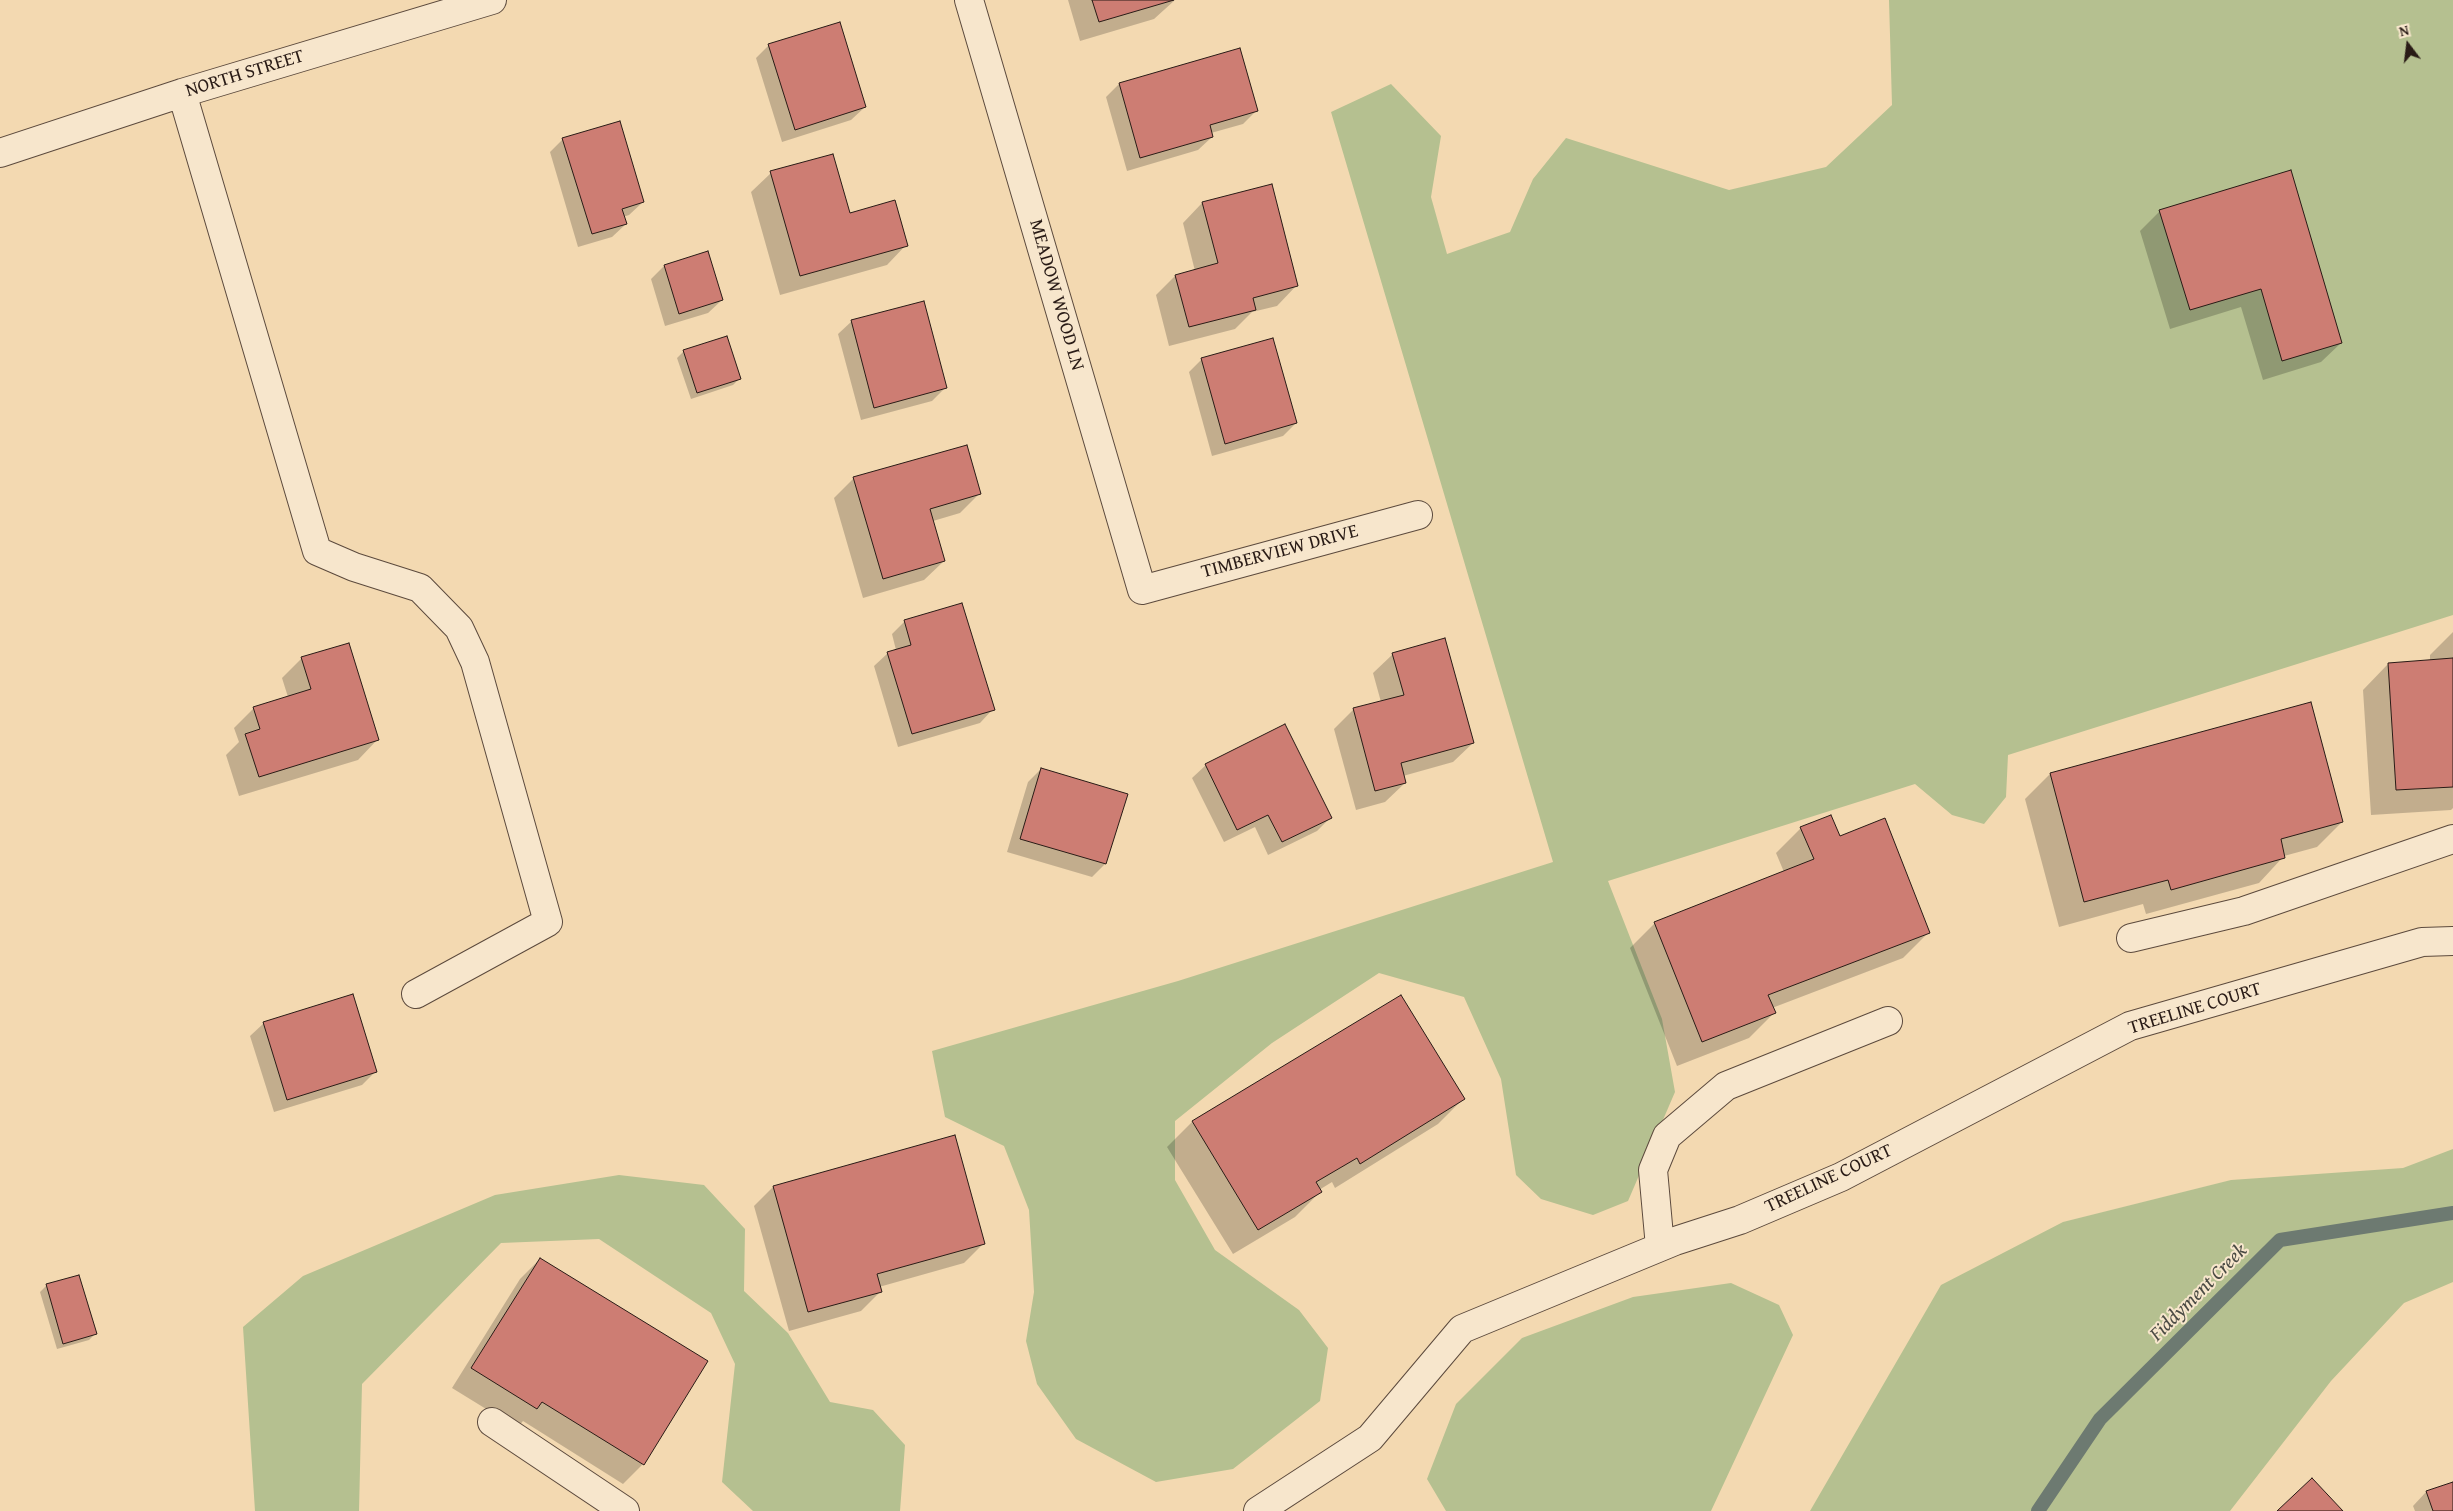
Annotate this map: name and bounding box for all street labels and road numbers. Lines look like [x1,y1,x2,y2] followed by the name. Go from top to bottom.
[183,45,307,103] street label: NORTH STREET
[1023,217,1089,373] street label: MEADOW WOOD LN
[1199,520,1361,584] street label: TIMBERVIEW DRIVE
[2126,978,2264,1040] street label: TREELINE COURT
[1762,1140,1896,1218] street label: TREELINE COURT

